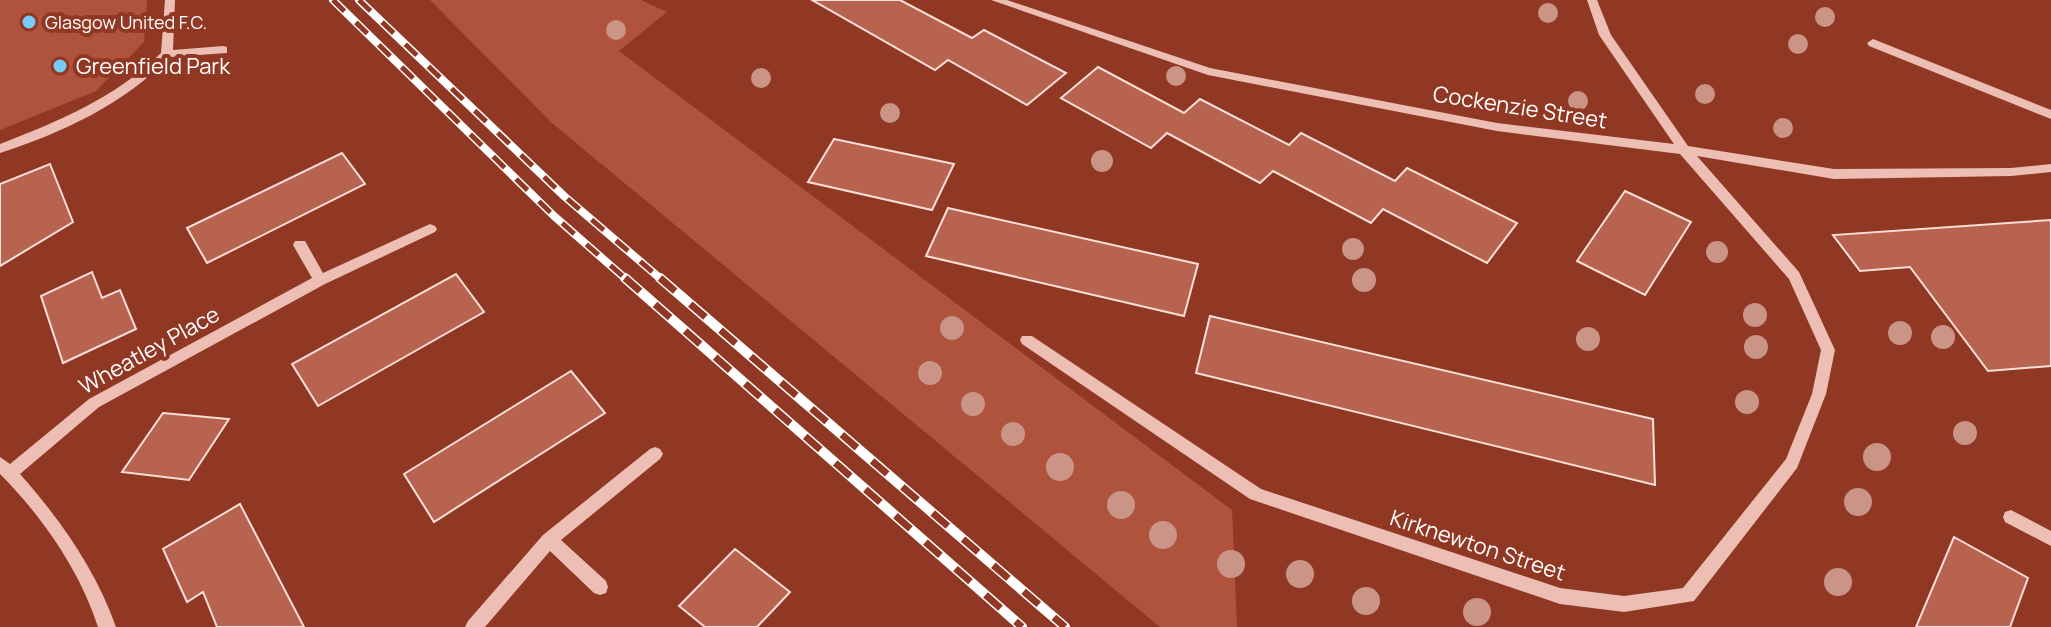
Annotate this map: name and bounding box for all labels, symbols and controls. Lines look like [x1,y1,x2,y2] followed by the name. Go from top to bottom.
[45,10,207,34] place label: Glasgow United F.C.
[20,13,38,31] marker: Glasgow United F.C.
[76,51,231,81] place label: Greenfield Park
[51,57,69,75] marker: Greenfield Park
[1431,78,1609,136] street label: Cockenzie Street
[73,299,225,401] street label: Wheatley Place
[1386,502,1570,588] street label: Kirknewton Street

